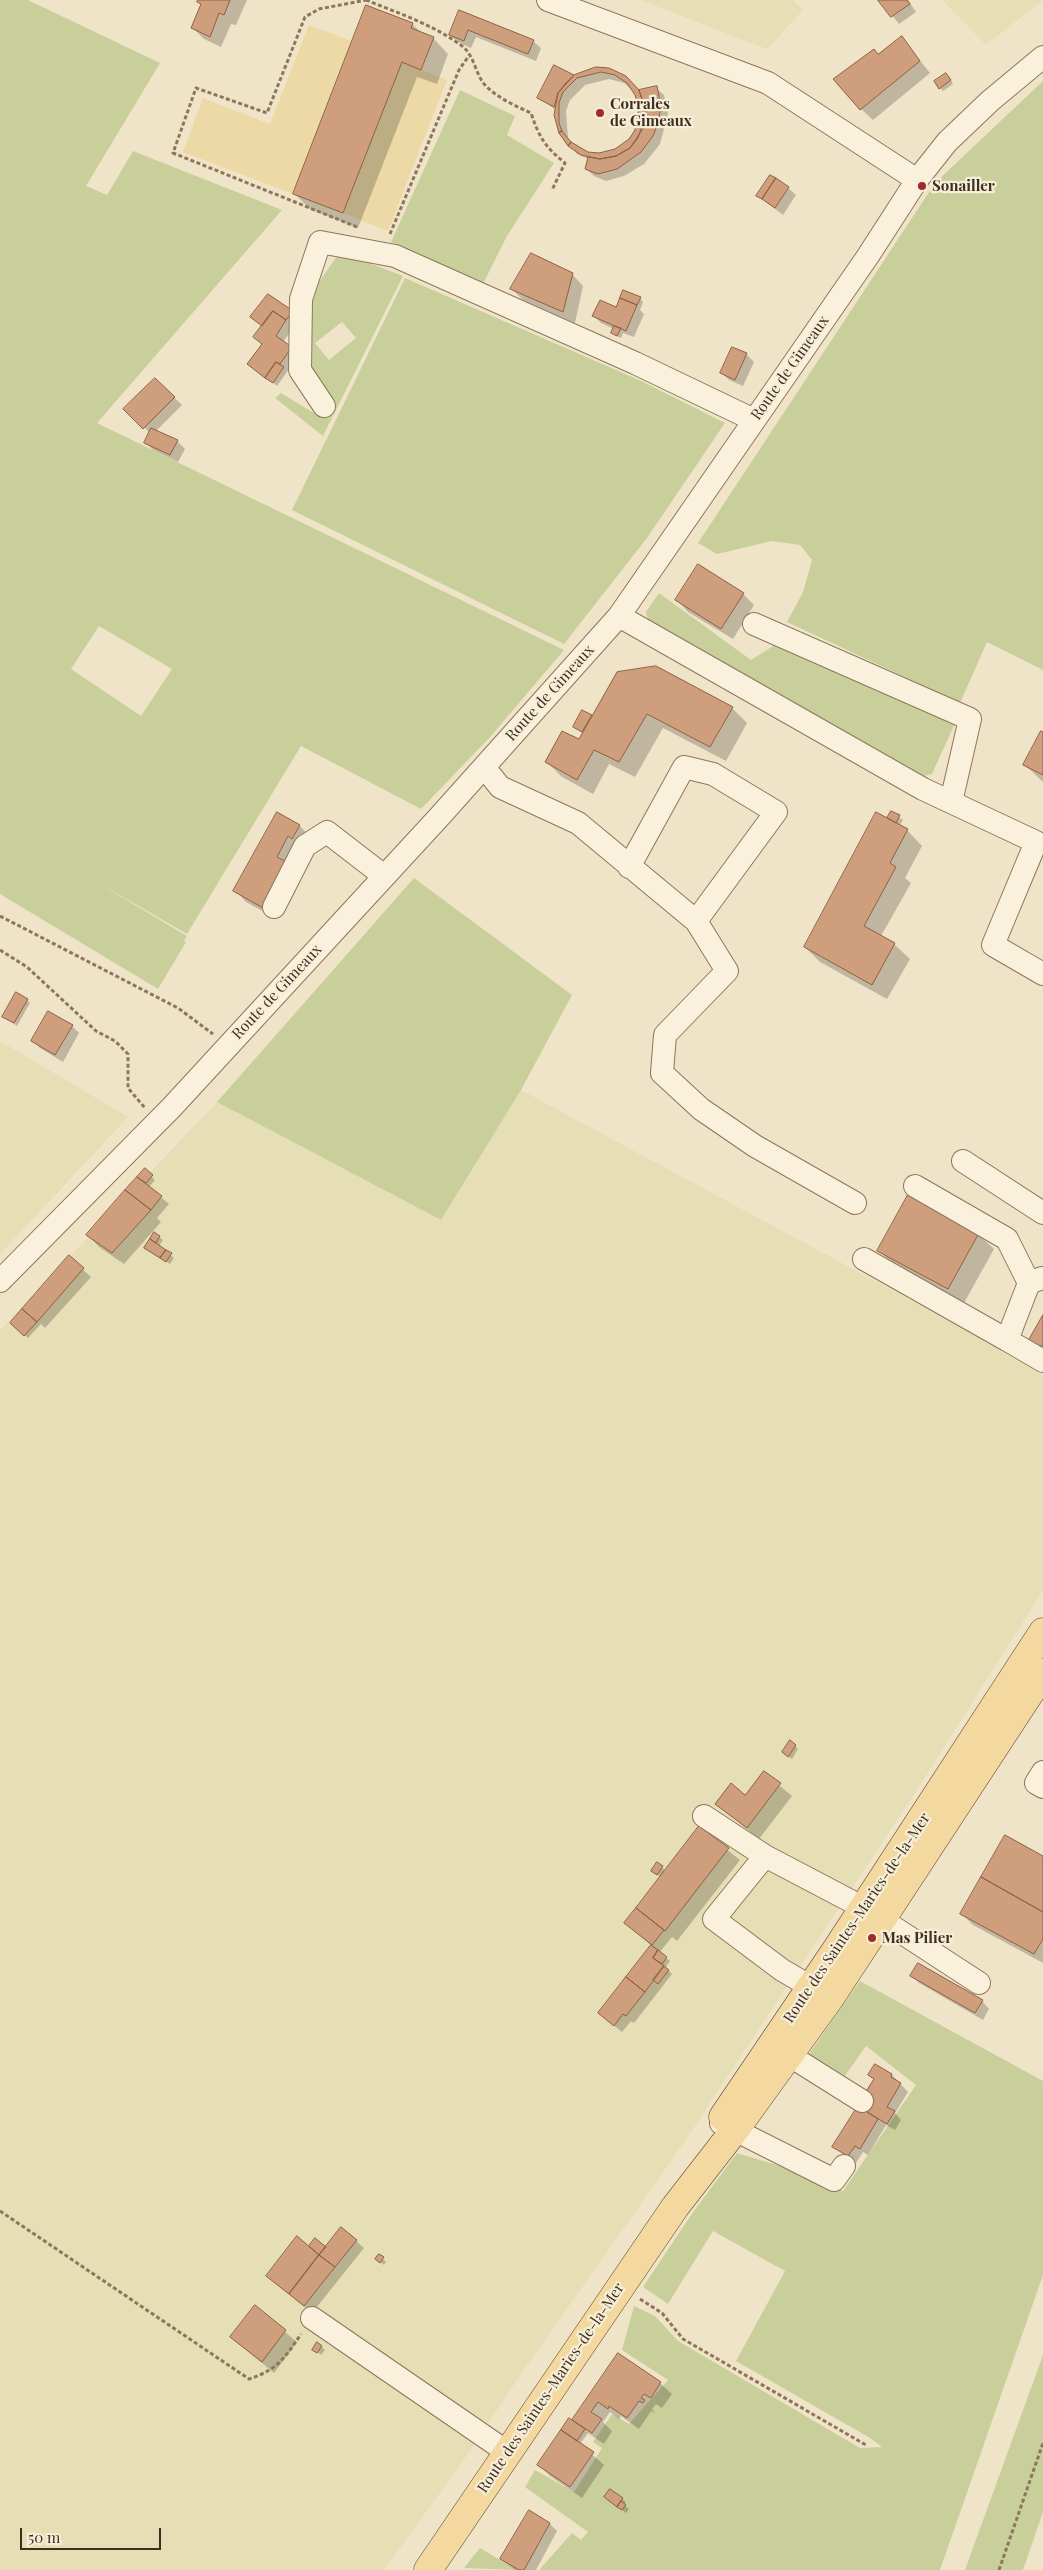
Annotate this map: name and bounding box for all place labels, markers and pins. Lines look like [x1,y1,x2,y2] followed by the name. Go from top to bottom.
[610,95,692,130] place label: Corrales de Gimeaux
[594,107,606,119] marker: Corrales de Gimeaux
[932,177,995,195] place label: Sonailler
[916,180,928,192] marker: Sonailler
[882,1929,952,1947] place label: Mas Pilier
[866,1932,878,1944] marker: Mas Pilier

